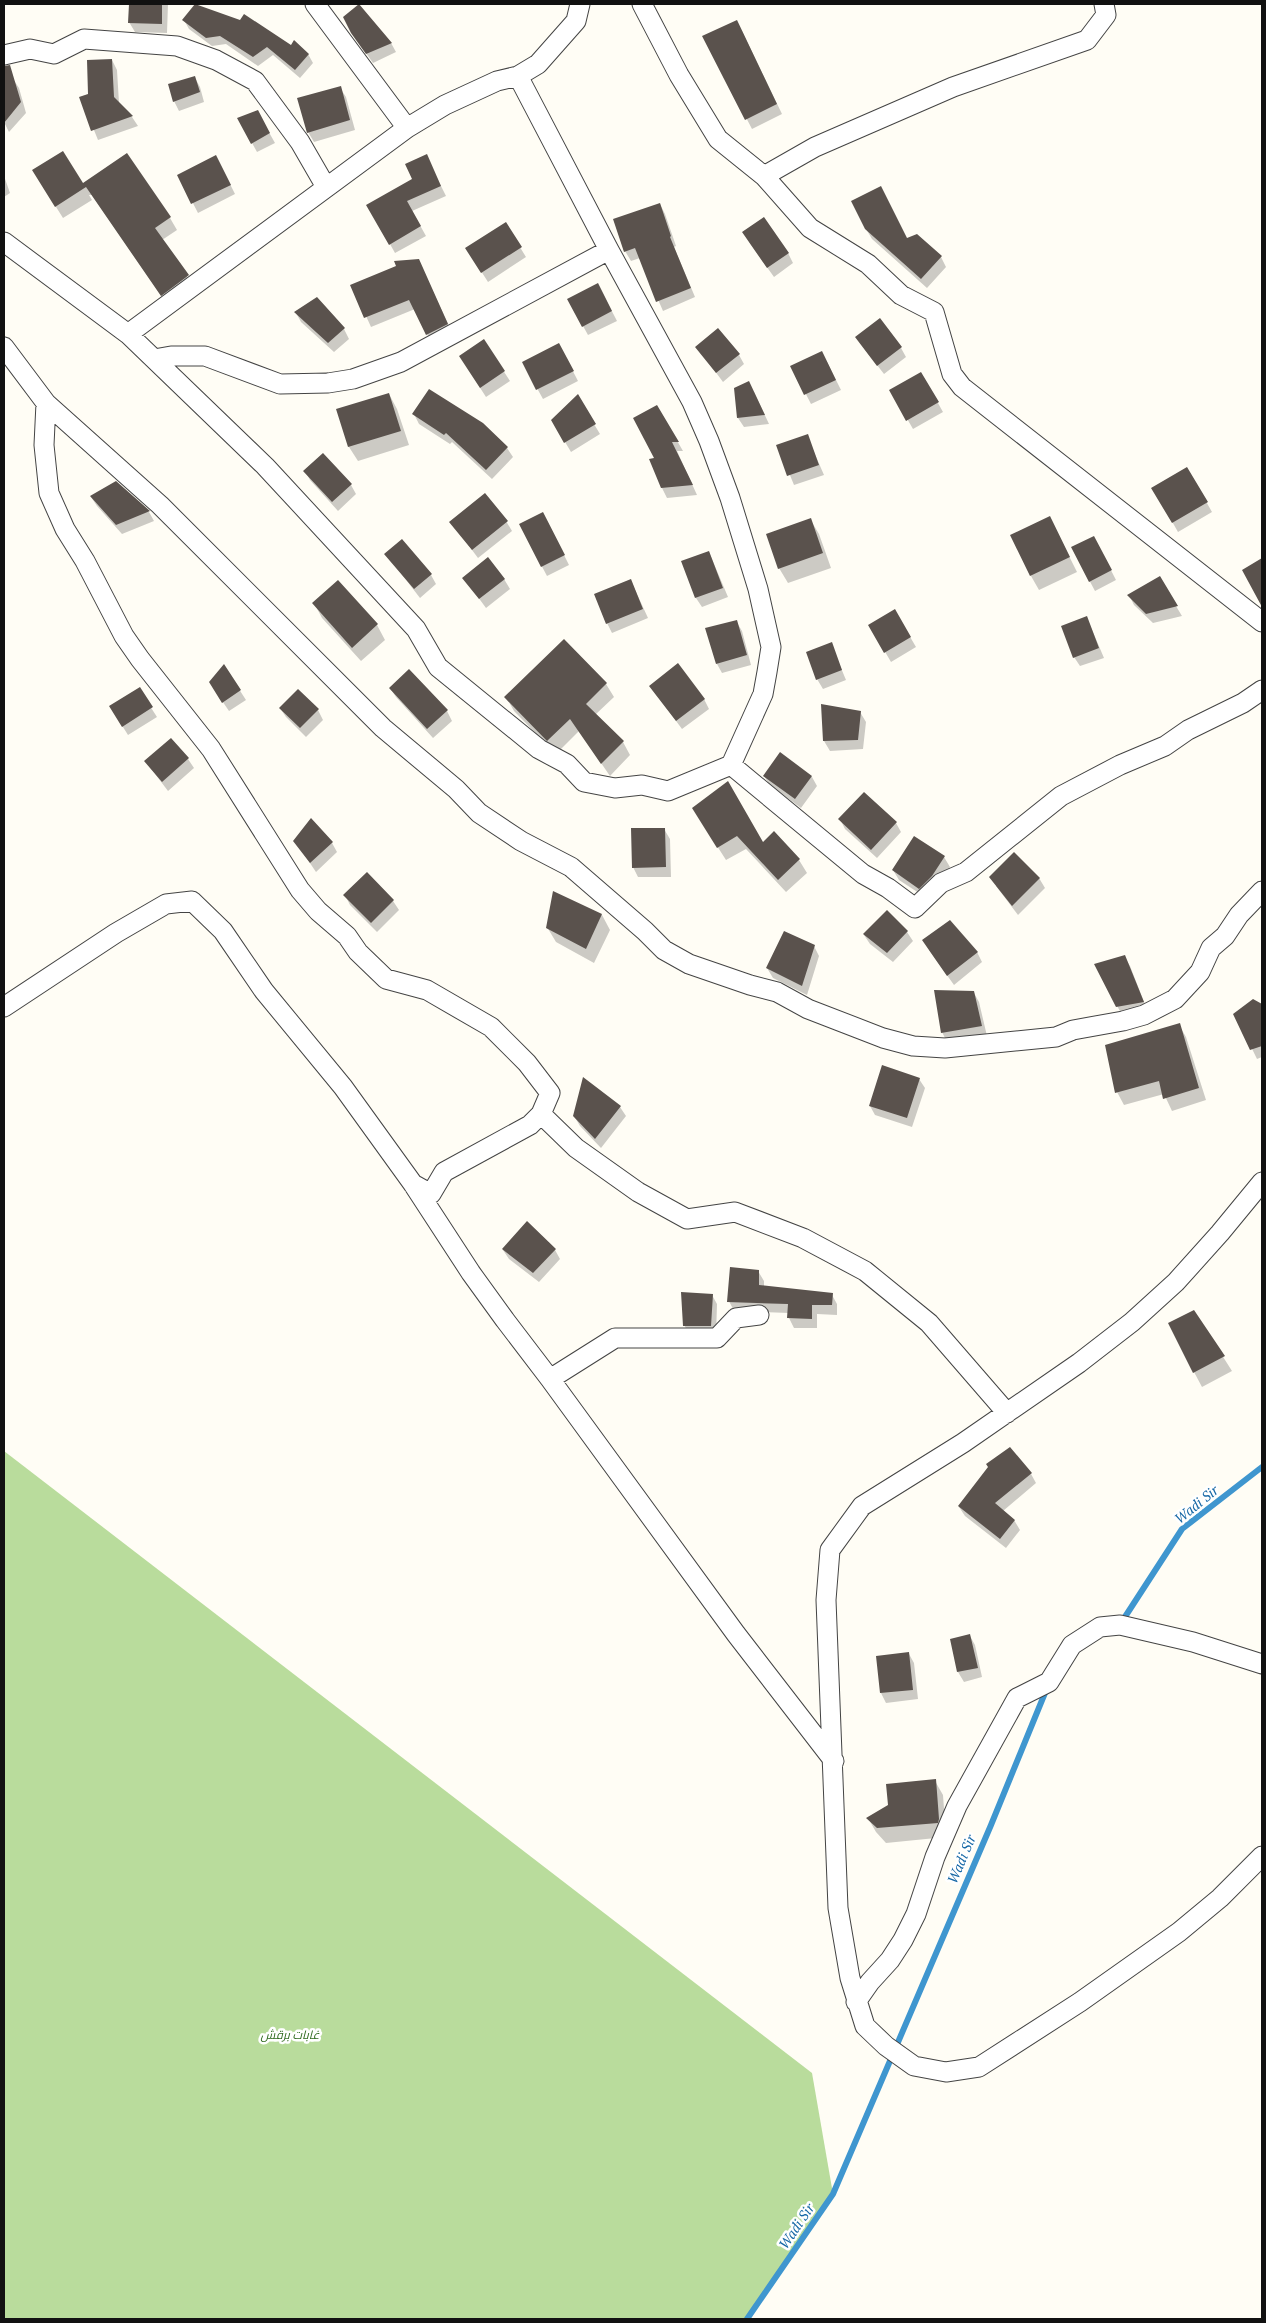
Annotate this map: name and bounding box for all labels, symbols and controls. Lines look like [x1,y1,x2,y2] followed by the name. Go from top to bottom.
[1170,1480,1222,1528] water label: Wadi Sir
[942,1831,980,1886] water label: Wadi Sir
[261,2027,320,2042] park label: غابات برقش
[774,2199,819,2253] water label: Wadi Sir

